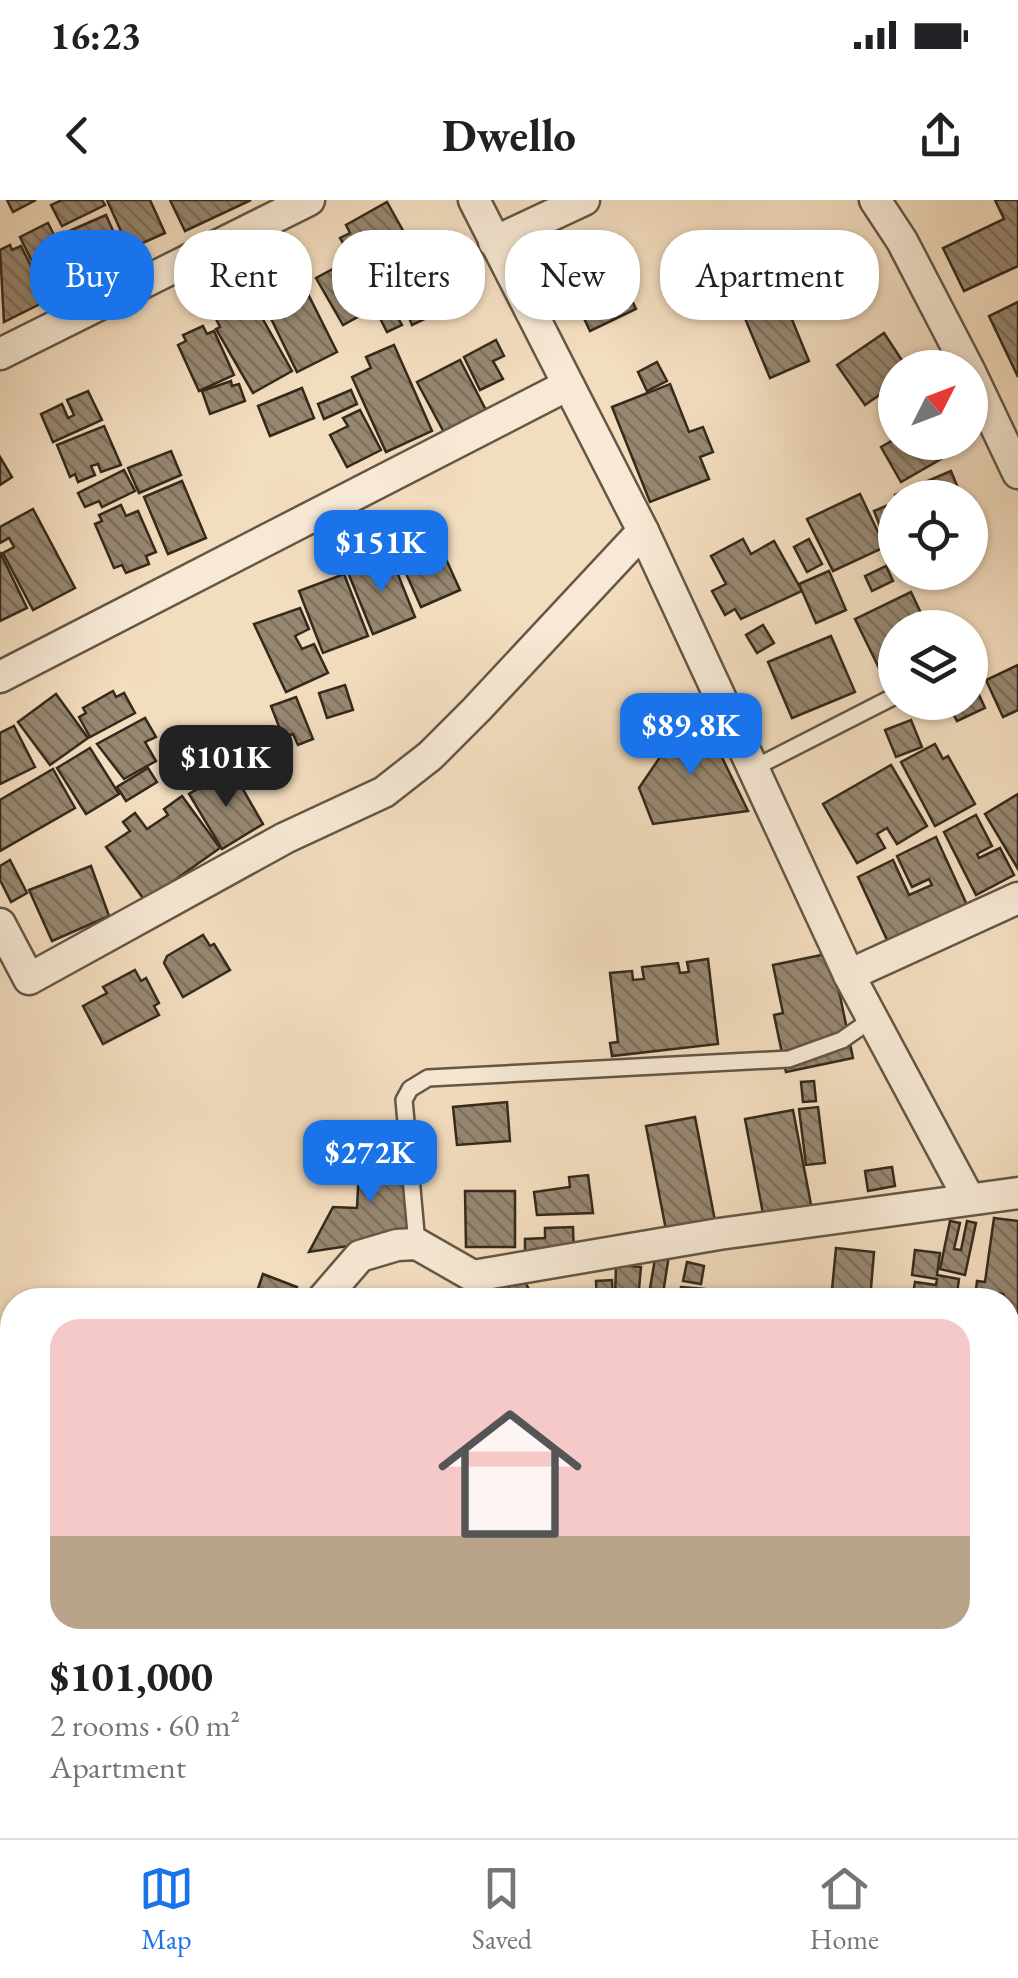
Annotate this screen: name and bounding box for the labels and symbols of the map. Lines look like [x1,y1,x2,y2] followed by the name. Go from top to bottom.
[878,350,988,460] north arrow
[311,510,451,595] pin: $151K
[610,693,772,778] pin: $89.8K
[156,725,296,810] pin: $101K
[300,1120,440,1205] pin: $272K

